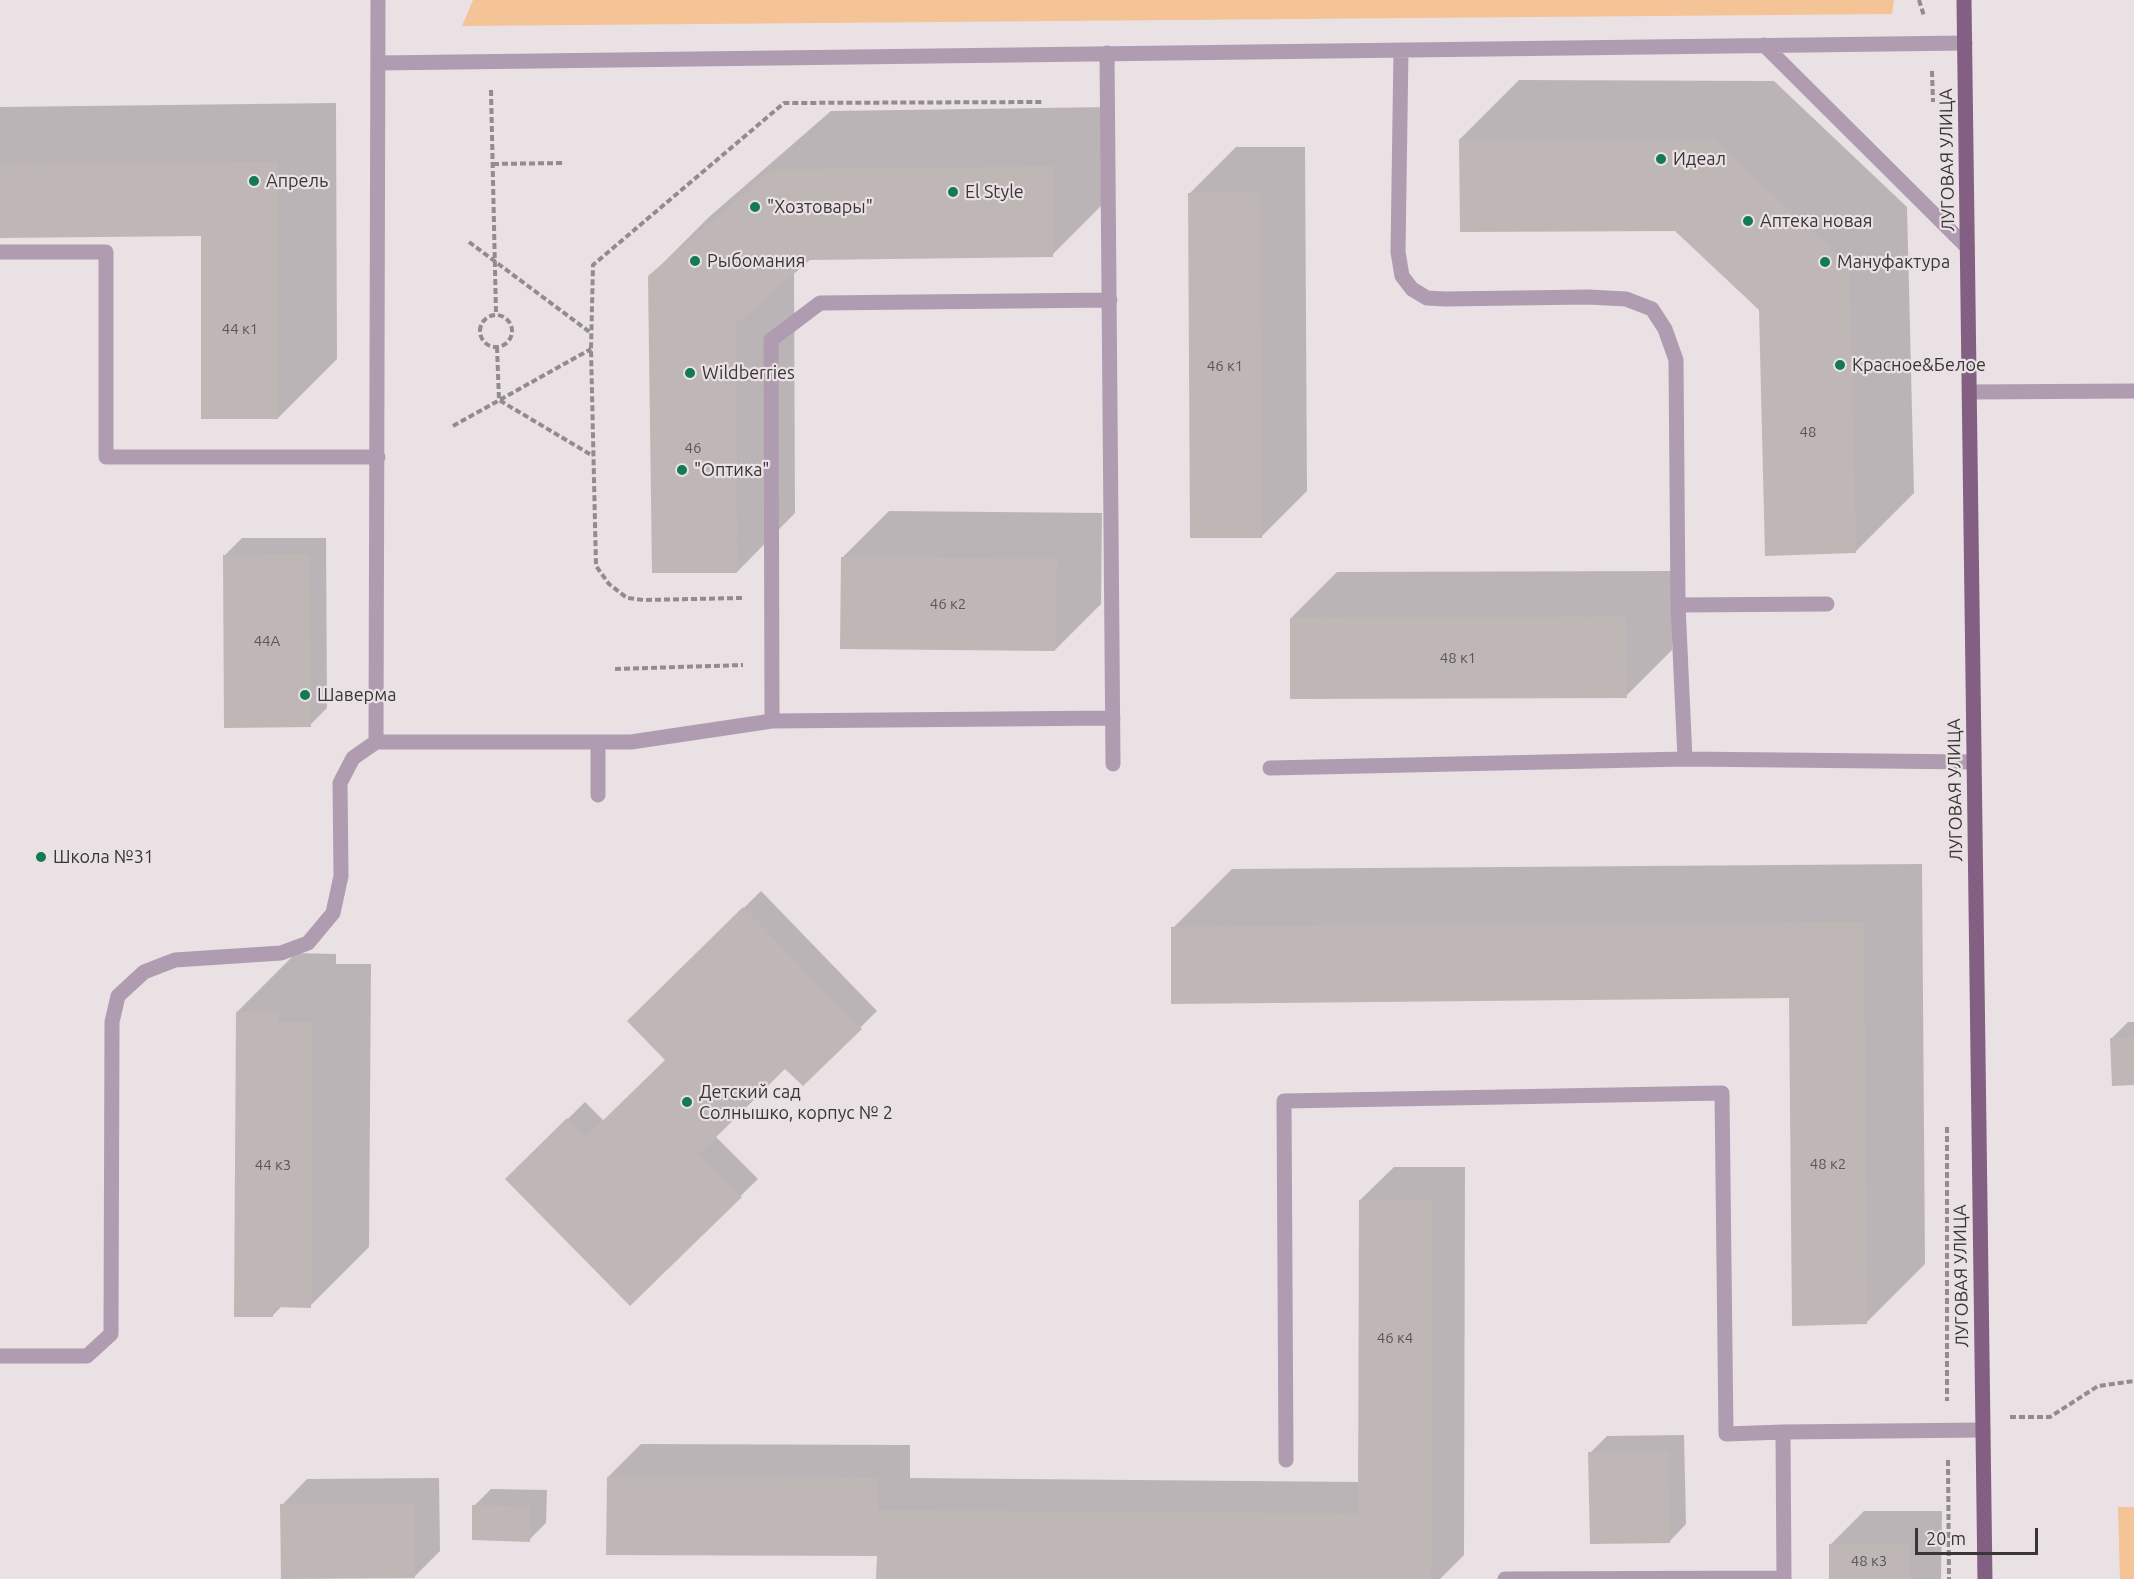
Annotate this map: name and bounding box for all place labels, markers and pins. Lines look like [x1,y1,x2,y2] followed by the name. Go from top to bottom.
[1673,148,1726,170] place label: Идеал
[1654,152,1668,166] marker: Идеал
[266,170,328,192] place label: Апрель
[247,174,261,188] marker: Апрель
[965,181,1024,203] place label: El Style
[946,185,960,199] marker: El Style
[767,196,873,218] place label: "Хозтовары"
[748,200,762,214] marker: "Хозтовары"
[1760,210,1872,232] place label: Аптека новая
[1741,214,1755,228] marker: Аптека новая
[707,250,805,272] place label: Рыбомания
[1837,251,1950,273] place label: Мануфактура
[688,254,702,268] marker: Рыбомания
[1818,255,1832,269] marker: Мануфактура
[1852,354,1986,376] place label: Красное&Белое
[1833,358,1847,372] marker: Красное&Белое
[702,362,795,384] place label: Wildberries
[683,366,697,380] marker: Wildberries
[694,459,769,481] place label: "Оптика"
[675,463,689,477] marker: "Оптика"
[317,684,396,706] place label: Шаверма
[298,688,312,702] marker: Шаверма
[53,846,154,868] place label: Школа №31
[34,850,48,864] marker: Школа №31
[699,1081,893,1124] place label: Детский сад Солнышко, корпус № 2
[680,1095,694,1109] marker: Детский сад Солнышко, корпус № 2

